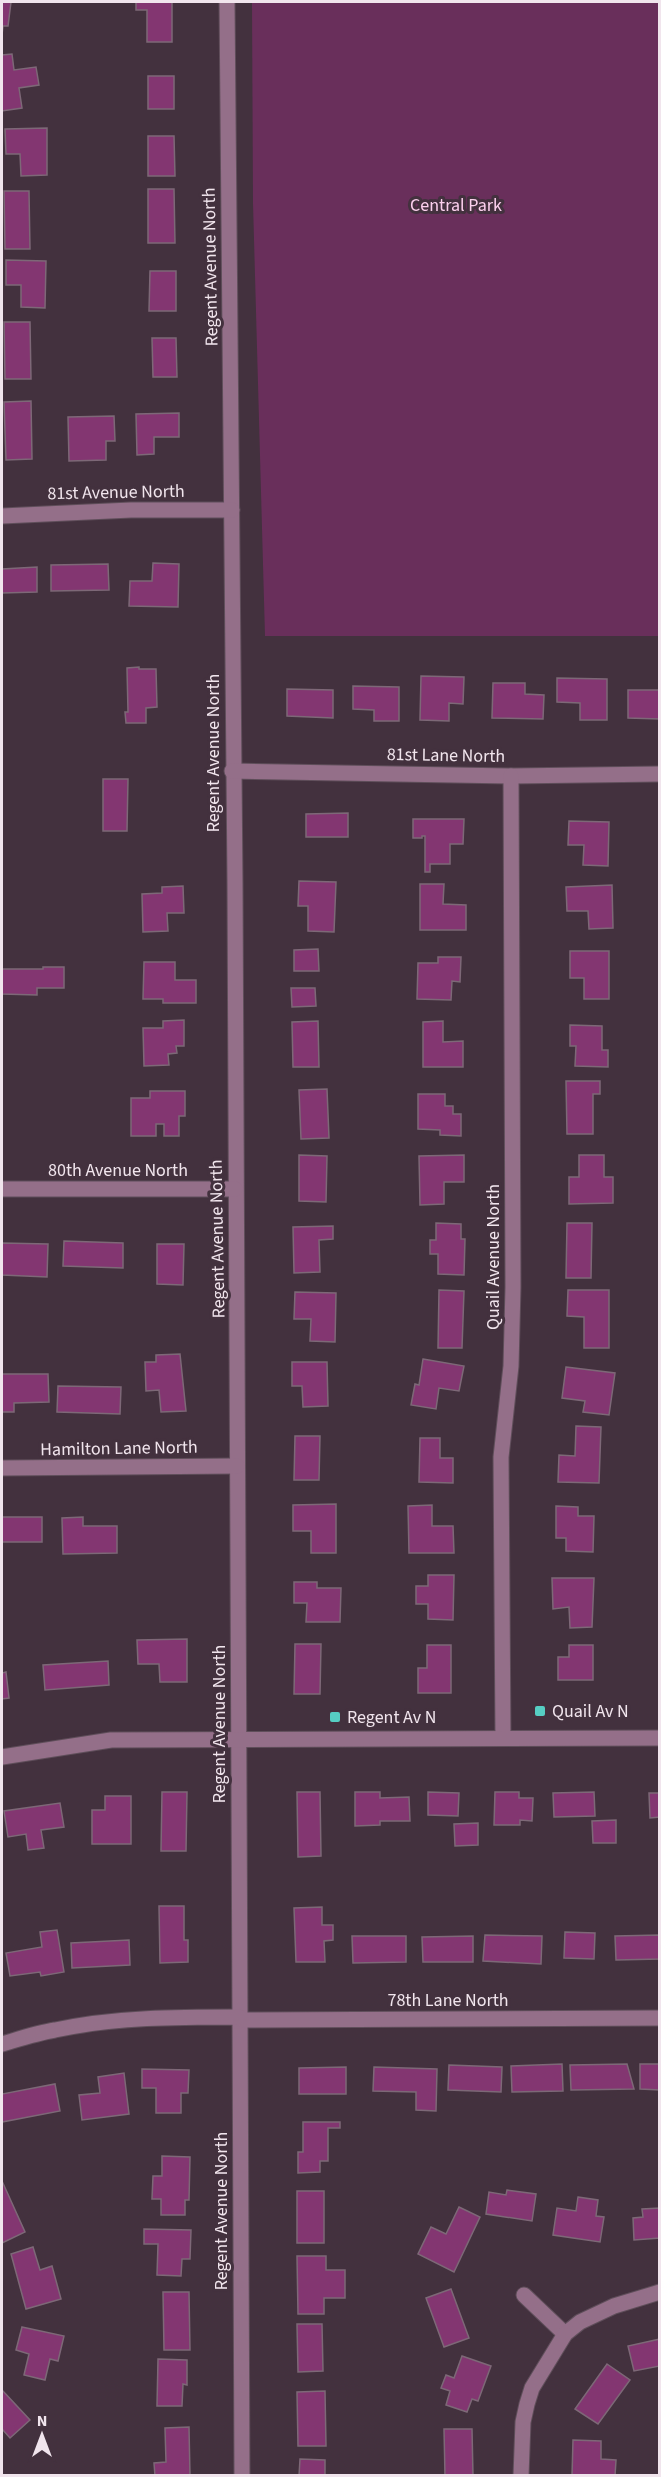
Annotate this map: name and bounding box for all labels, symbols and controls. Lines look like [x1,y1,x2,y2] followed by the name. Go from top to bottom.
[197,187,224,347] street label: Regent Avenue North
[410,193,502,218] park label: Central Park
[47,479,185,506] street label: 81st Avenue North
[201,674,226,832] street label: Regent Avenue North
[387,742,505,769] street label: 81st Lane North
[48,1158,188,1183] street label: 80th Avenue North
[204,1159,231,1319] street label: Regent Avenue North
[481,1184,506,1330] street label: Quail Avenue North
[40,1435,198,1462] street label: Hamilton Lane North
[207,1645,232,1803] street label: Regent Avenue North
[552,1699,629,1724] place label: Quail Av N
[533,1704,547,1718] marker: Quail Av N
[347,1705,436,1730] place label: Regent Av N
[328,1710,342,1724] marker: Regent Av N
[387,1988,509,2013] street label: 78th Lane North
[209,2132,234,2290] street label: Regent Avenue North
[12,2405,72,2465] north arrow
[37,2410,47,2432] text: N

